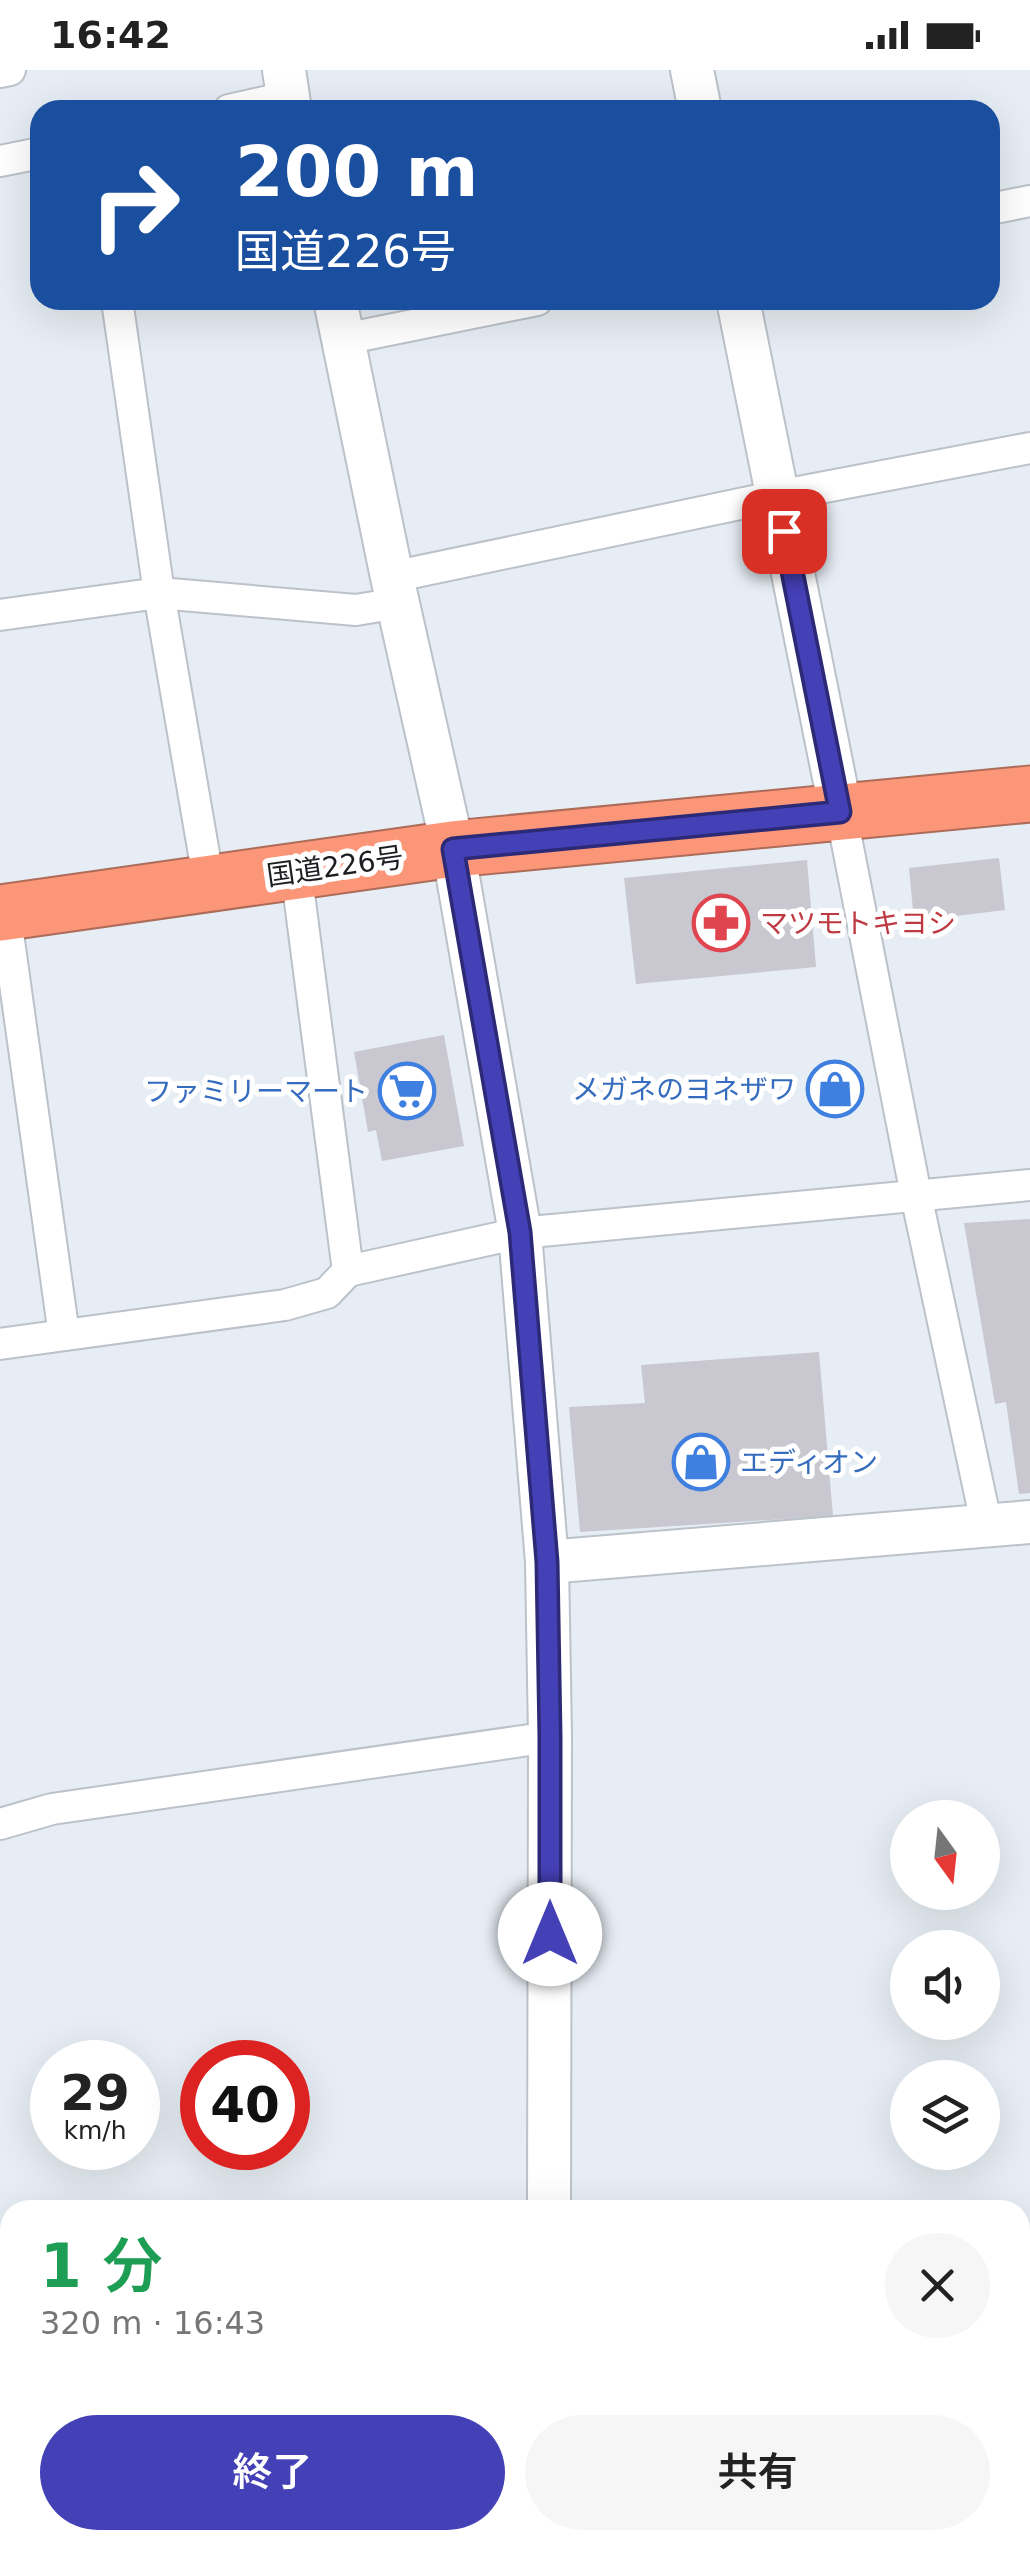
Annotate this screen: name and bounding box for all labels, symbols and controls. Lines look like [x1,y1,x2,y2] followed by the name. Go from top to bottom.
[50,13,171,57] text: 16:42
[235,131,478,213] text: 200 m
[70,140,200,270] icon: right
[235,225,456,278] text: 国道226号
[742,489,827,574] pin
[757,504,812,559] icon: arrive
[265,841,405,892] street label: 国道226号
[691,893,751,953] pharmacy icon: マツモトキヨシ
[760,907,956,940] place label: マツモトキヨシ
[805,1059,865,1119] shop icon: メガネのヨネザワ
[377,1061,437,1121] supermarket icon: ファミリーマート
[572,1073,796,1106] place label: メガネのヨネザワ
[144,1075,368,1108] place label: ファミリーマート
[671,1432,731,1492] shop icon: エディオン
[740,1446,878,1479] place label: エディオン
[890,1800,1000,1910] north arrow
[890,1800,1000,2170] map controls
[498,1882,602,1986] position arrow
[890,1930,1000,2040] button: sound
[180,2040,310,2170] speed limit sign: 40
[890,2060,1000,2170] button: layers
[60,2064,130,2122] text: 29
[63,2116,127,2145] text: km/h
[40,2231,163,2301] text: 1 分
[885,2233,990,2338] button: close
[40,2304,265,2342] text: 320 m · 16:43
[40,2415,505,2530] button: 終了
[525,2415,990,2530] button: 共有

